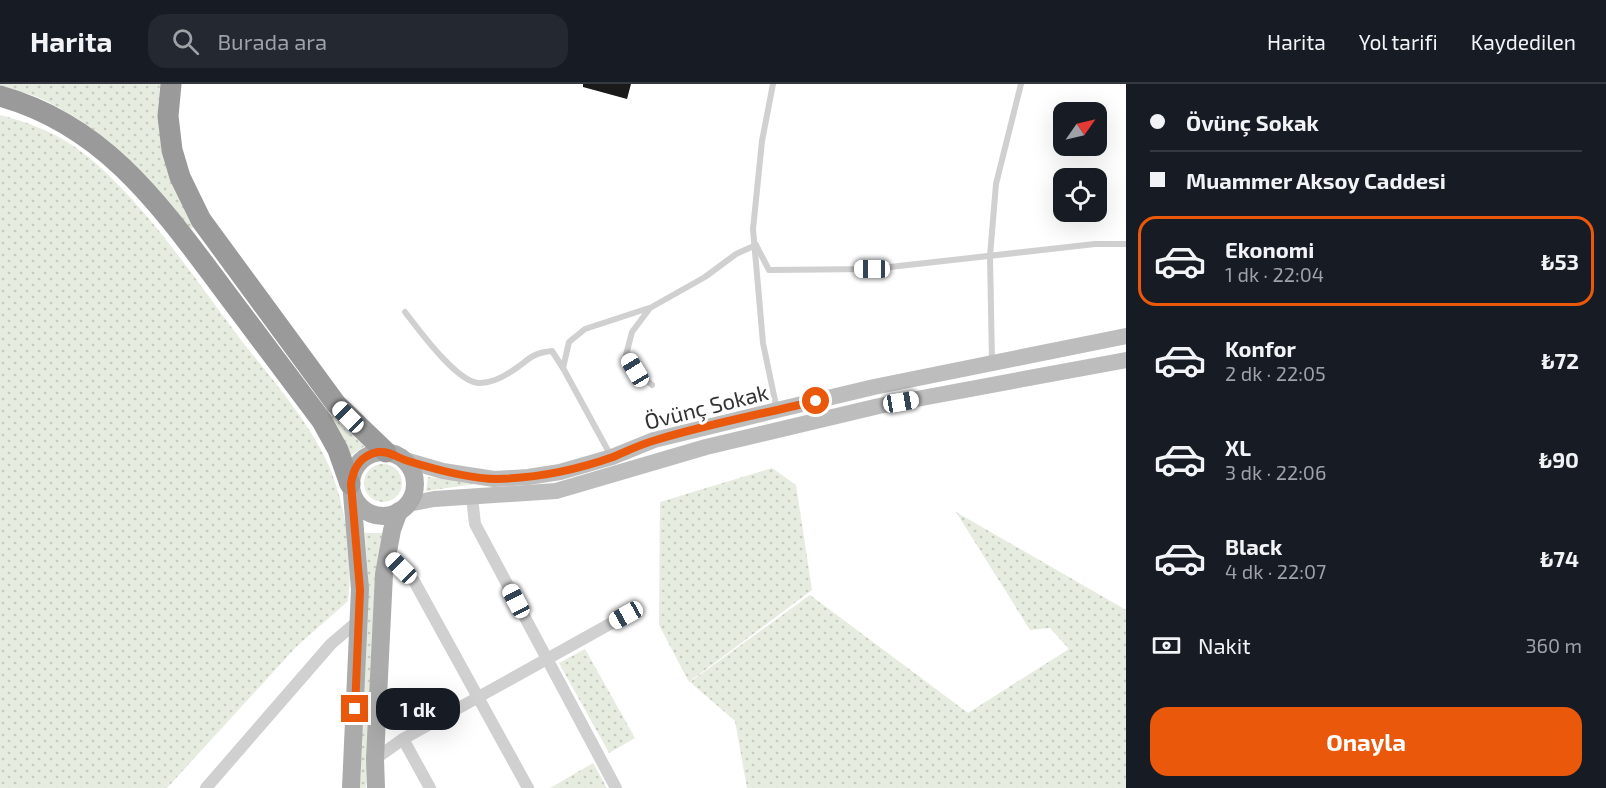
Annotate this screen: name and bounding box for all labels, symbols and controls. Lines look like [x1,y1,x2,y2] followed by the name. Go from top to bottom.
[148,14,568,68] search box
[30,24,112,58] text: Harita
[169,25,202,58] icon: search
[217,28,327,54] text: Burada ara
[1267,29,1326,54] text: Harita
[1359,29,1438,54] text: Yol tarifi
[1471,29,1576,54] text: Kaydedilen
[1053,102,1107,156] north arrow
[1053,102,1107,222] map controls
[1186,109,1319,135] text: Övünç Sokak
[1186,167,1446,193] text: Muammer Aksoy Caddesi
[1053,168,1107,222] button: locate
[1153,234,1207,288] icon: car
[1225,236,1314,262] text: Ekonomi
[1541,248,1579,274] text: ₺53
[854,260,890,278] car
[1225,262,1324,286] text: 1 dk · 22:04
[1153,333,1207,387] icon: car
[1225,335,1296,361] text: Konfor
[1541,347,1579,373] text: ₺72
[618,350,652,390] car
[1225,361,1326,385] text: 2 dk · 22:05
[641,378,771,436] street label: Övünç Sokak
[802,387,829,414] route start
[882,390,920,414] car
[329,398,367,436] car
[1153,432,1207,486] icon: car
[1225,434,1251,460] text: XL
[1539,446,1579,472] text: ₺90
[1225,460,1326,484] text: 3 dk · 22:06
[1153,531,1207,585] icon: car
[1225,533,1282,559] text: Black
[1540,545,1579,571] text: ₺74
[382,549,420,587] car
[1225,559,1326,583] text: 4 dk · 22:07
[500,581,532,621] car
[606,598,646,632] car
[1150,629,1183,662] icon: cash
[1198,632,1251,658] text: Nakit
[1525,633,1582,657] text: 360 m
[376,688,460,730] callout: 1 dk
[341,695,368,722] route end
[400,697,436,721] text: 1 dk
[1150,707,1582,776] button: Onayla

